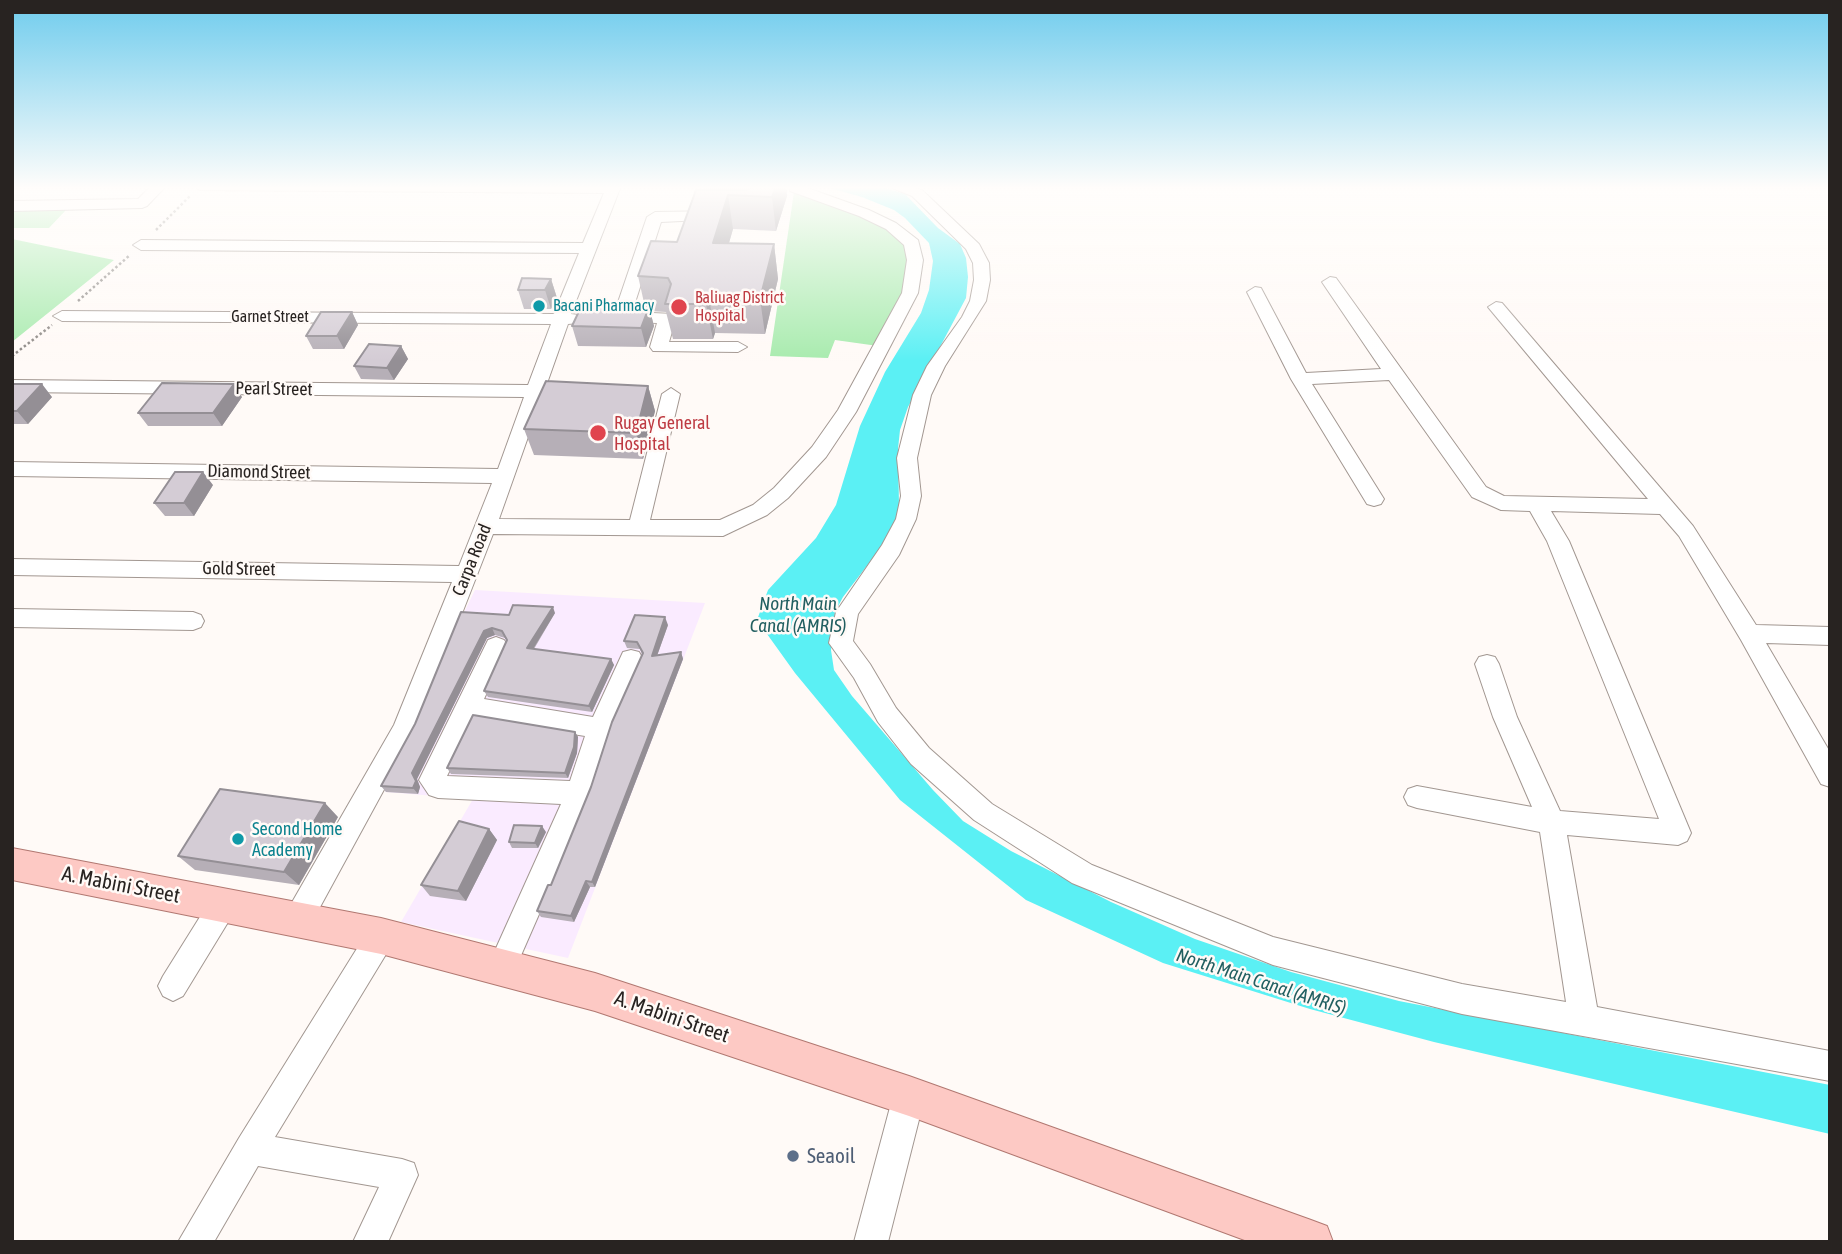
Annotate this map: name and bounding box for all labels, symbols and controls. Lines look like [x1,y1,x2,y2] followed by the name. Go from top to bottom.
[695,288,784,326] place label: Baliuag District Hospital
[553,296,654,316] place label: Bacani Pharmacy
[669,297,689,317] marker: Baliuag District Hospital
[531,298,547,314] marker: Bacani Pharmacy
[231,307,309,327] street label: Garnet Street
[235,378,313,400] street label: Pearl Street
[614,412,710,454] place label: Rugay General Hospital
[588,423,608,443] marker: Rugay General Hospital
[207,460,311,484] street label: Diamond Street
[448,521,496,599] street label: Carpa Road
[202,558,276,580] street label: Gold Street
[750,593,846,637] water label: North Main Canal (AMRIS)
[252,818,343,860] place label: Second Home Academy
[230,831,246,847] marker: Second Home Academy
[60,861,182,909] street label: A. Mabini Street
[1173,944,1349,1020] water label: North Main Canal (AMRIS)
[611,986,733,1048] street label: A. Mabini Street
[807,1143,855,1169] place label: Seaoil
[785,1148,801,1164] marker: Seaoil

